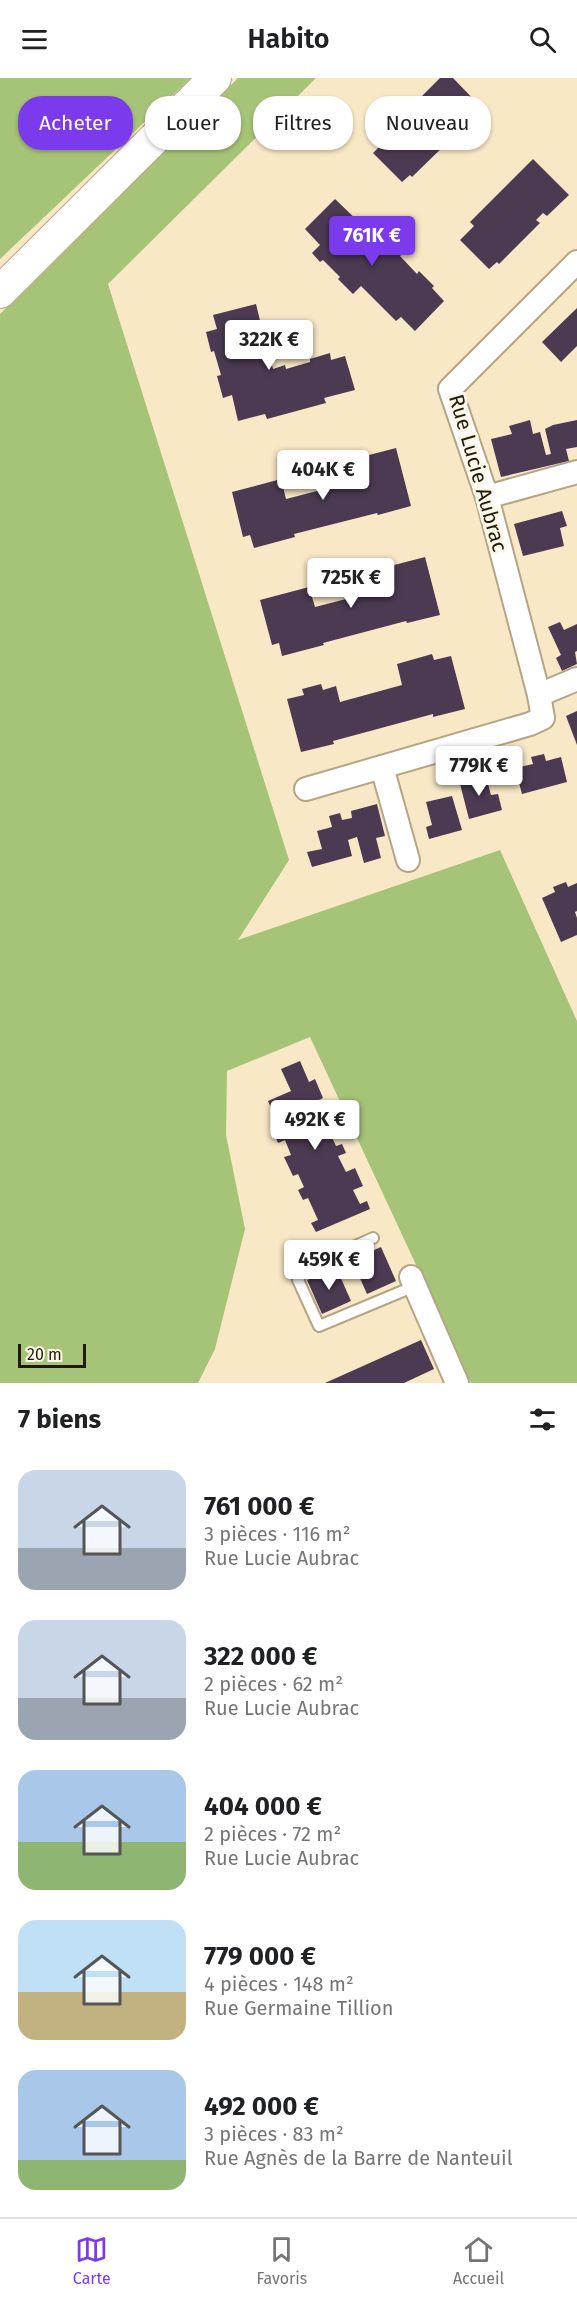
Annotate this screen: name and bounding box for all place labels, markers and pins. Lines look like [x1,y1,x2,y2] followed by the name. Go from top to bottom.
[323,216,421,267] pin: 761K €
[220,320,318,371] pin: 322K €
[274,450,372,501] pin: 404K €
[302,558,400,609] pin: 725K €
[430,746,528,797] pin: 779K €
[266,1100,364,1151] pin: 492K €
[280,1240,378,1291] pin: 459K €

